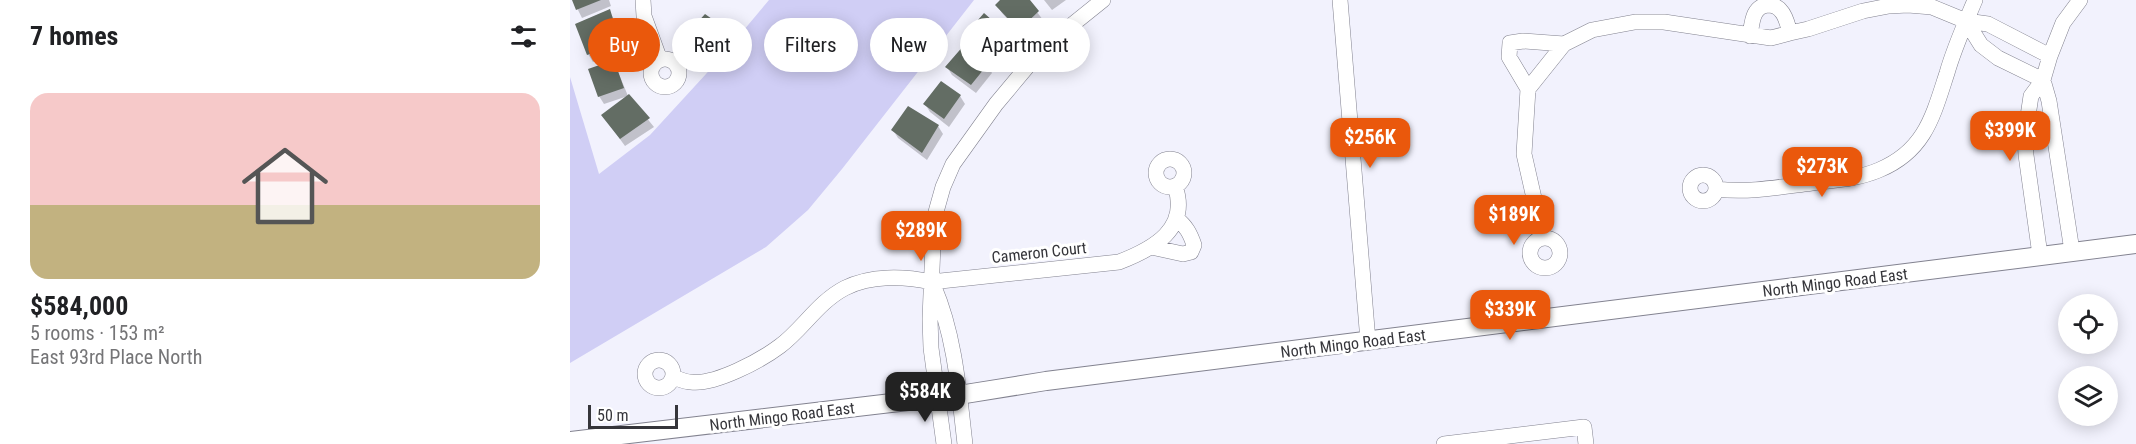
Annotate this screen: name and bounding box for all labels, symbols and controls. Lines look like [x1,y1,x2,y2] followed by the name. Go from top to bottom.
[588,18,660,72] chip: Buy
[672,18,752,72] chip: Rent
[764,18,858,72] chip: Filters
[870,18,948,72] chip: New
[960,18,1090,72] chip: Apartment
[507,20,540,53] icon: filters
[30,21,118,51] text: 7 homes
[1968,111,2052,162] pin: $399K
[1328,118,1412,169] pin: $256K
[1984,118,2036,142] text: $399K
[1344,125,1396,149] text: $256K
[231,132,339,240] icon: home
[1780,147,1864,198] pin: $273K
[1796,154,1848,178] text: $273K
[1472,195,1556,246] pin: $189K
[1488,202,1540,226] text: $189K
[879,211,963,262] pin: $289K
[895,218,947,242] text: $289K
[991,238,1088,267] street label: Cameron Court
[1762,264,1909,301] street label: North Mingo Road East
[1468,290,1552,341] pin: $339K
[30,291,128,321] text: $584,000
[2058,294,2118,426] map controls
[2058,294,2118,354] button: locate
[1484,297,1536,321] text: $339K
[30,321,165,345] text: 5 rooms · 153 m²
[1280,325,1427,362] street label: North Mingo Road East
[30,345,202,369] text: East 93rd Place North
[2058,366,2118,426] button: layers
[883,372,967,423] pin: $584K
[899,379,951,403] text: $584K
[709,398,856,435] street label: North Mingo Road East
[588,402,678,430] scale bar
[597,406,629,425] text: 50 m

